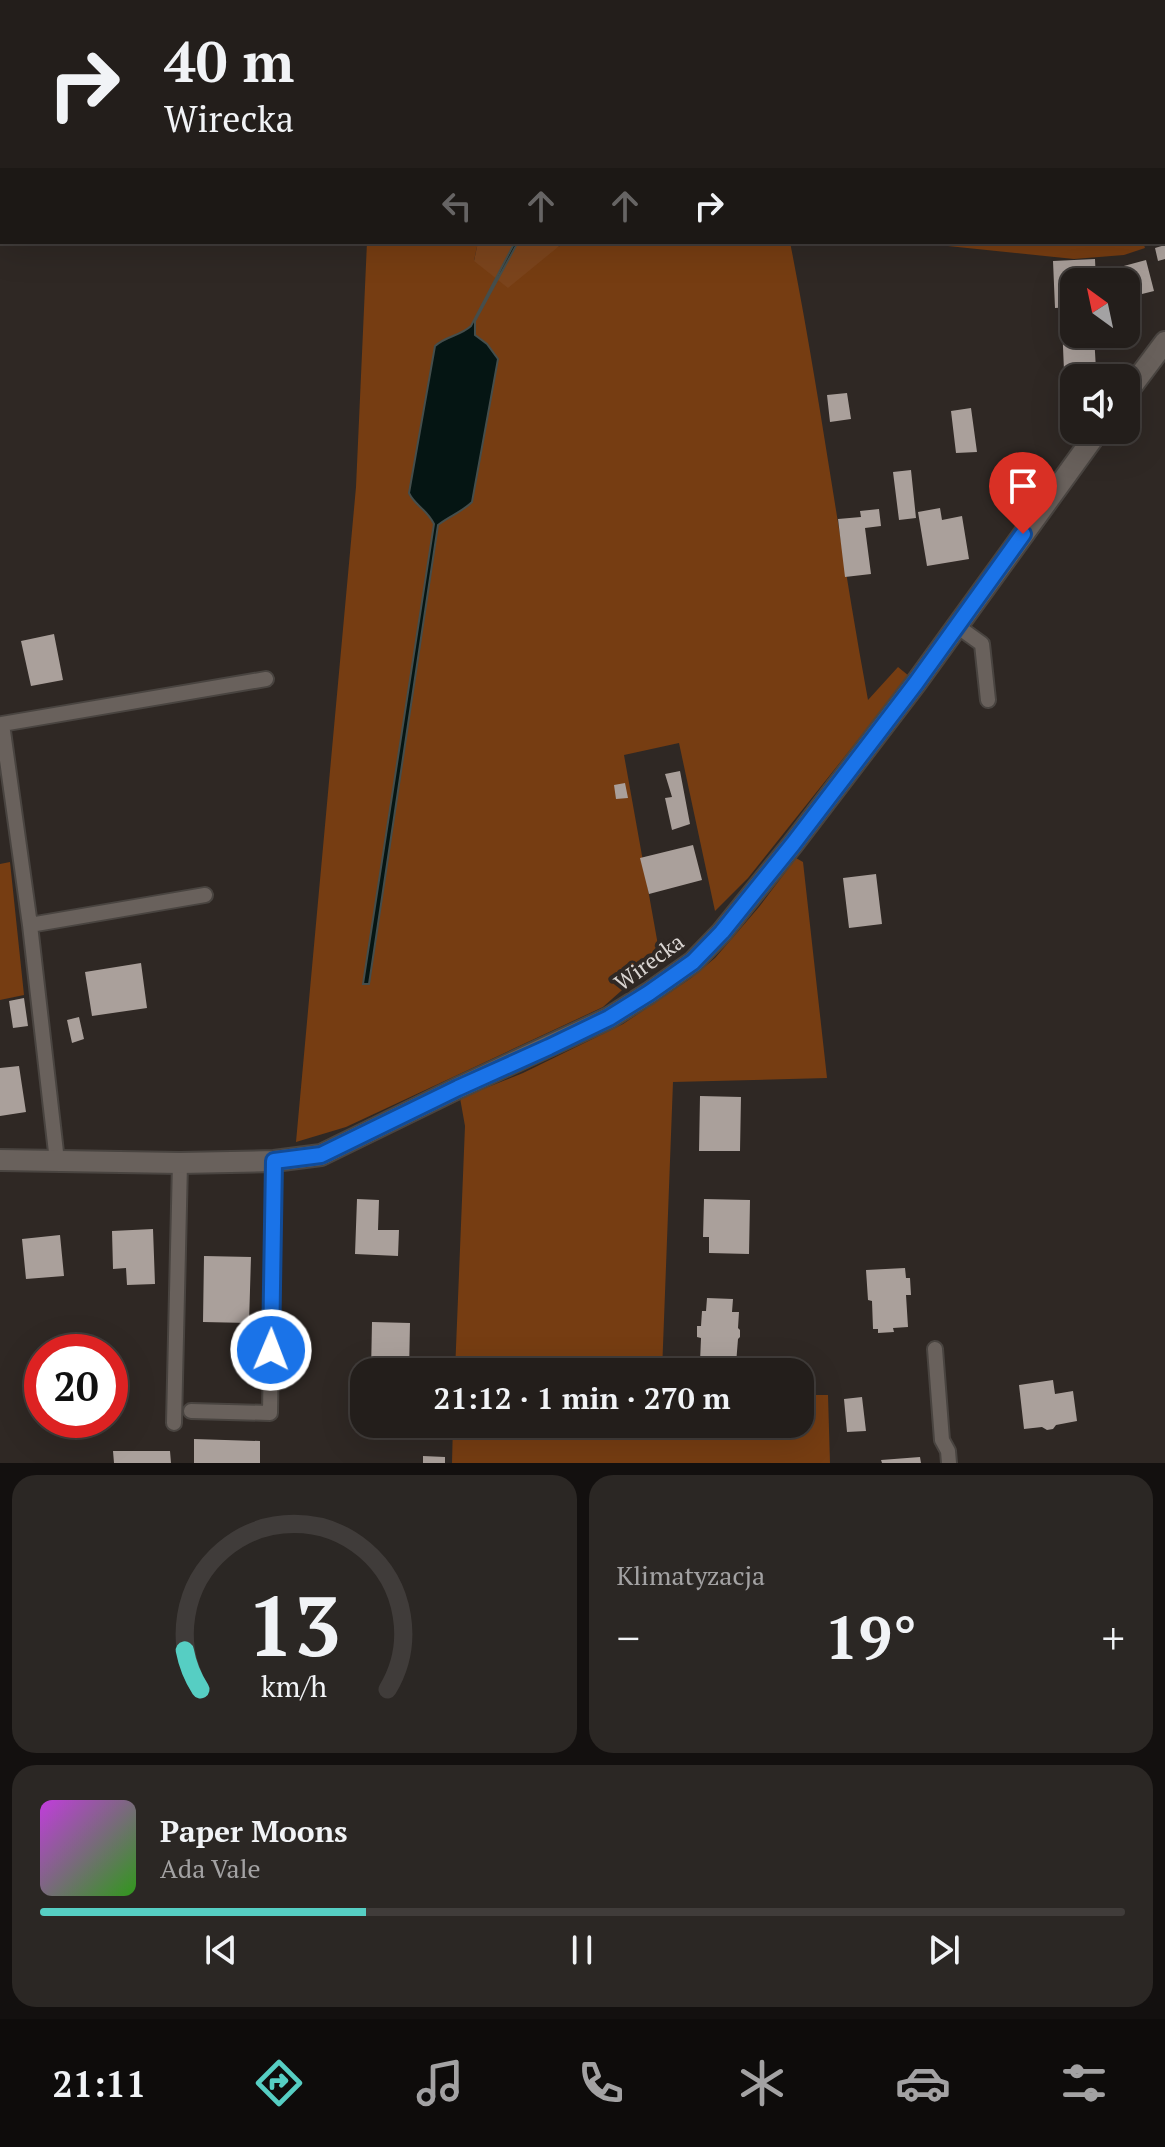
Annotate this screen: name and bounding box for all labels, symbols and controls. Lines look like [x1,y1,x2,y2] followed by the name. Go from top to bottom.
[164,24,294,98] text: 40 m
[32,32,136,136] icon: right
[164,95,294,142] text: Wirecka
[435,184,479,228] icon: left
[519,184,563,228] icon: ahead
[603,184,647,228] icon: ahead
[687,184,731,228] icon: right
[1060,268,1140,348] north arrow
[1060,268,1140,444] map controls
[1060,364,1140,444] button: sound
[989,452,1057,534] pin
[1001,464,1045,508] icon: arrive
[608,927,689,997] street label: Wirecka
[229,1308,313,1392] position arrow
[24,1334,128,1438] speed limit sign: 20
[434,1378,730,1418] text: 21:12 · 1 min · 270 m
[617,1558,765,1592] text: Klimatyzacja
[247,1570,341,1680] text: 13
[824,1597,917,1676] text: 19°
[617,1608,640,1667] text: −
[1102,1608,1125,1667] text: +
[261,1667,327,1705] text: km/h
[160,1811,348,1851] text: Paper Moons
[160,1851,261,1885] text: Ada Vale
[199,1928,243,1972] icon: previous
[560,1928,604,1972] icon: pause
[922,1928,966,1972] icon: next
[251,2055,307,2111] icon: directions
[412,2055,468,2111] icon: music
[573,2055,629,2111] icon: phone
[734,2055,790,2111] icon: climate
[895,2055,951,2111] icon: car
[1056,2055,1112,2111] icon: filters
[53,2060,146,2107] text: 21:11

